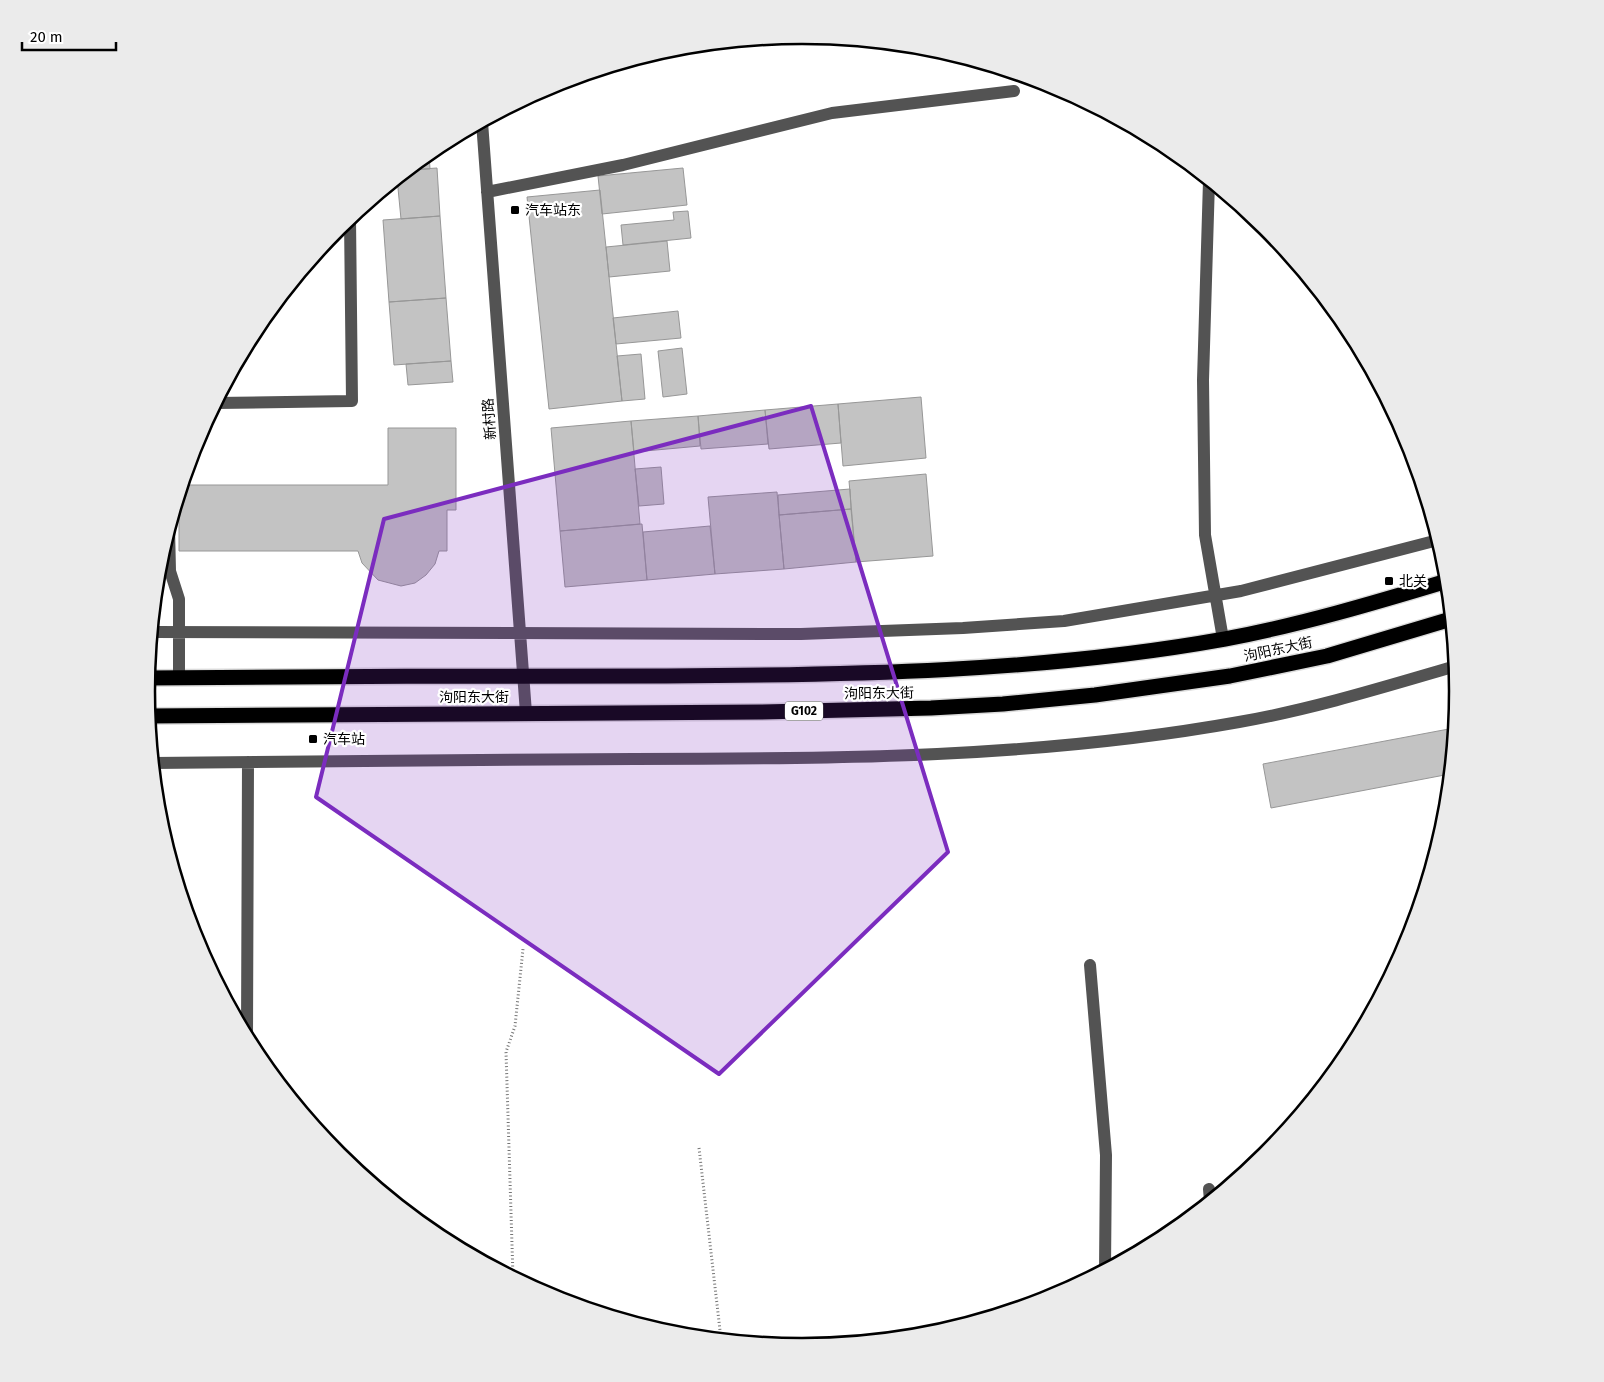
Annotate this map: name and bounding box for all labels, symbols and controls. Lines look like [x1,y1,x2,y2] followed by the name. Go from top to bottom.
[22,20,116,52] scale bar
[30,28,63,46] text: 20 m
[525,202,581,219] place label: 汽车站东
[509,204,521,216] marker: 汽车站东
[480,397,499,441] street label: 新村路
[1399,573,1427,590] place label: 北关
[1383,575,1395,587] marker: 北关
[1242,634,1314,665] street label: 泃阳东大街
[844,684,914,703] street label: 泃阳东大街
[439,689,509,706] street label: 泃阳东大街
[785,701,823,720] road number: G102
[323,731,365,748] place label: 汽车站
[307,733,319,745] marker: 汽车站

